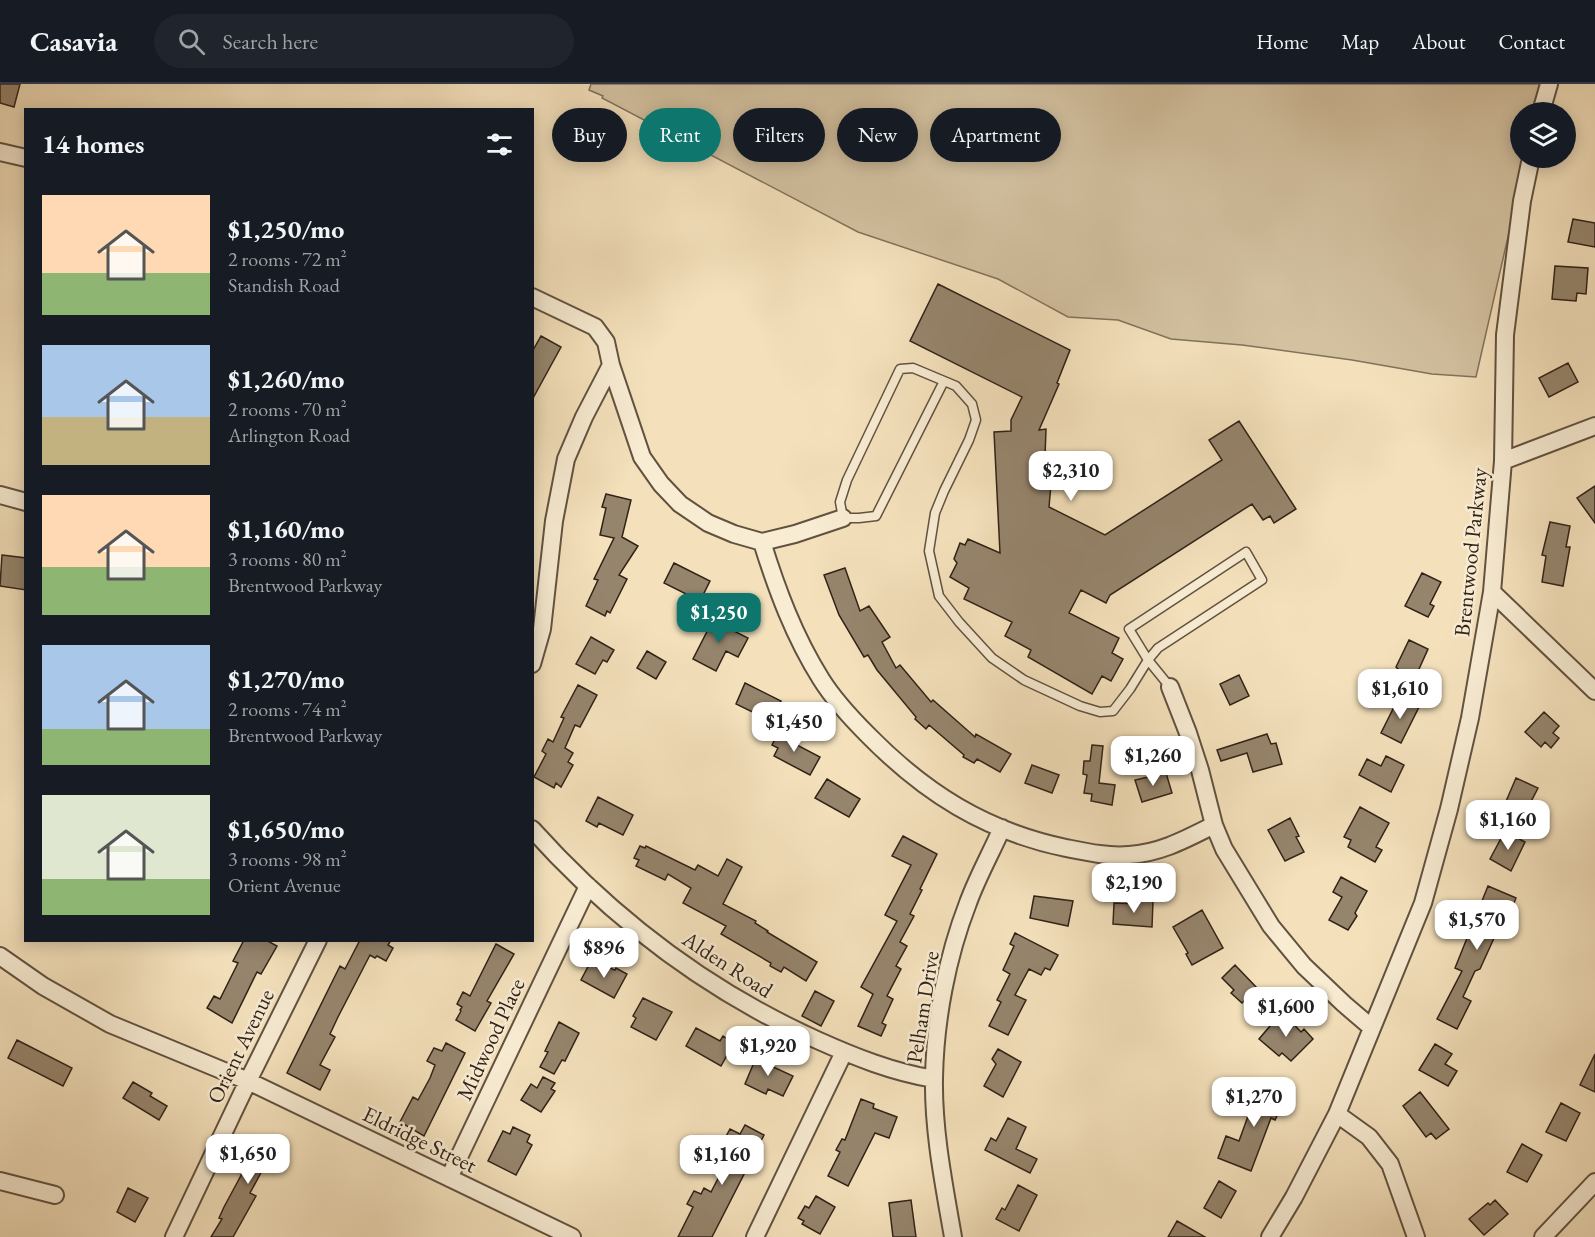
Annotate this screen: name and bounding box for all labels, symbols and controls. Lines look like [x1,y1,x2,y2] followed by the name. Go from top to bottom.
[154,14,574,68] search box
[30,23,118,59] text: Casavia
[175,25,208,58] icon: search
[223,27,318,56] text: Search here
[1256,28,1308,55] text: Home
[1341,28,1379,55] text: Map
[1412,28,1465,55] text: About
[1498,28,1565,55] text: Contact
[1510,102,1576,168] map controls
[1510,102,1576,168] button: layers
[552,108,627,162] chip: Buy
[639,108,721,162] chip: Rent
[733,108,825,162] chip: Filters
[837,108,918,162] chip: New
[930,108,1061,162] chip: Apartment
[42,127,144,161] text: 14 homes
[483,128,516,161] icon: filters
[228,212,344,246] text: $1,250/mo
[90,219,162,291] icon: home
[228,246,347,272] text: 2 rooms · 72 m²
[228,272,340,298] text: Standish Road
[228,362,344,396] text: $1,260/mo
[90,369,162,441] icon: home
[228,396,347,422] text: 2 rooms · 70 m²
[228,422,350,448] text: Arlington Road
[1022,451,1120,502] pin: $2,310
[1043,457,1099,483] text: $2,310
[1447,466,1494,638] street label: Brentwood Parkway
[228,512,344,546] text: $1,160/mo
[90,519,162,591] icon: home
[228,546,347,572] text: 3 rooms · 80 m²
[228,572,382,598] text: Brentwood Parkway
[670,593,768,644] pin: $1,250
[691,599,747,625] text: $1,250
[228,662,344,696] text: $1,270/mo
[90,669,162,741] icon: home
[1351,669,1449,720] pin: $1,610
[1372,675,1428,701] text: $1,610
[228,696,347,722] text: 2 rooms · 74 m²
[745,702,843,753] pin: $1,450
[766,708,822,734] text: $1,450
[228,722,382,748] text: Brentwood Parkway
[1104,736,1202,787] pin: $1,260
[1125,742,1181,768] text: $1,260
[1459,800,1557,851] pin: $1,160
[1480,806,1536,832] text: $1,160
[228,812,344,846] text: $1,650/mo
[90,819,162,891] icon: home
[228,846,347,872] text: 3 rooms · 98 m²
[1085,863,1183,914] pin: $2,190
[1106,869,1162,895] text: $2,190
[228,872,341,898] text: Orient Avenue
[1428,900,1526,951] pin: $1,570
[1449,906,1505,932] text: $1,570
[676,924,779,1005] street label: Alden Road
[568,928,640,979] pin: $896
[584,934,624,960] text: $896
[899,948,946,1065] street label: Pelham Drive
[450,973,532,1105] street label: Midwood Place
[200,984,281,1108] street label: Orient Avenue
[1237,987,1335,1038] pin: $1,600
[1258,993,1314,1019] text: $1,600
[719,1026,817,1077] pin: $1,920
[740,1032,796,1058] text: $1,920
[1205,1077,1303,1128] pin: $1,270
[1226,1083,1282,1109] text: $1,270
[358,1099,482,1180] street label: Eldridge Street
[199,1134,297,1185] pin: $1,650
[673,1135,771,1186] pin: $1,160
[220,1140,276,1166] text: $1,650
[694,1141,750,1167] text: $1,160

